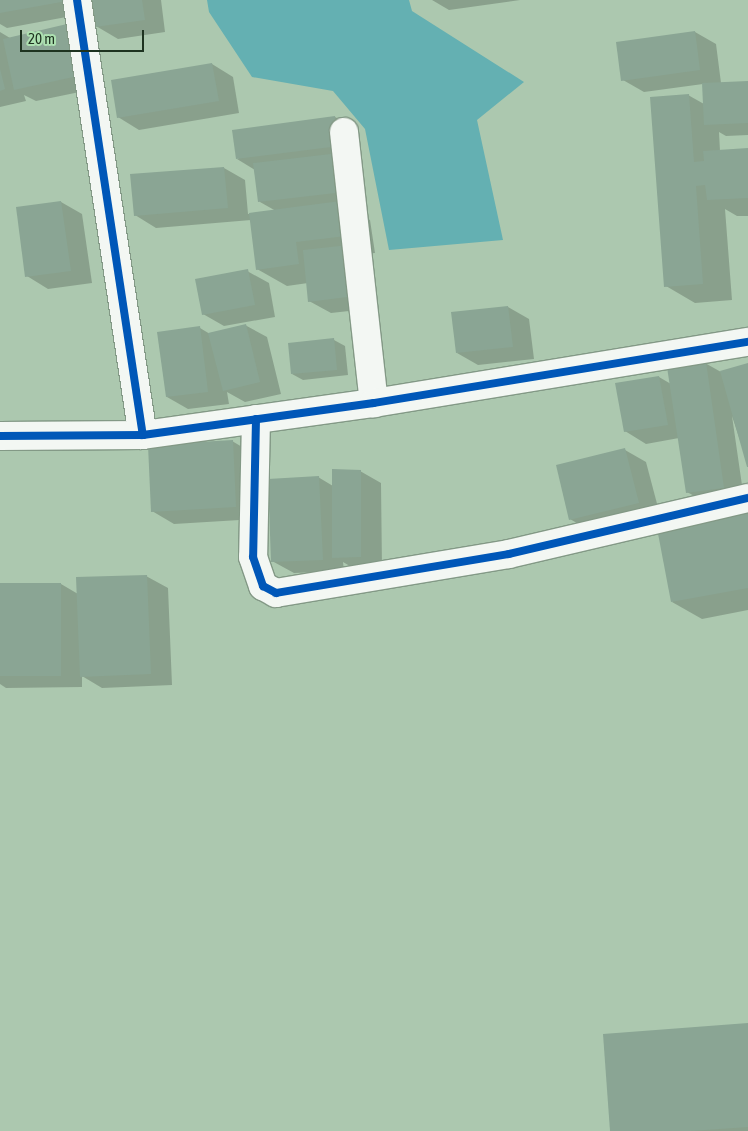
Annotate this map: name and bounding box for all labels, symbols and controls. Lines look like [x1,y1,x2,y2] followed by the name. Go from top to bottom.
[22,20,146,52] scale bar
[28,30,55,47] text: 20 m

